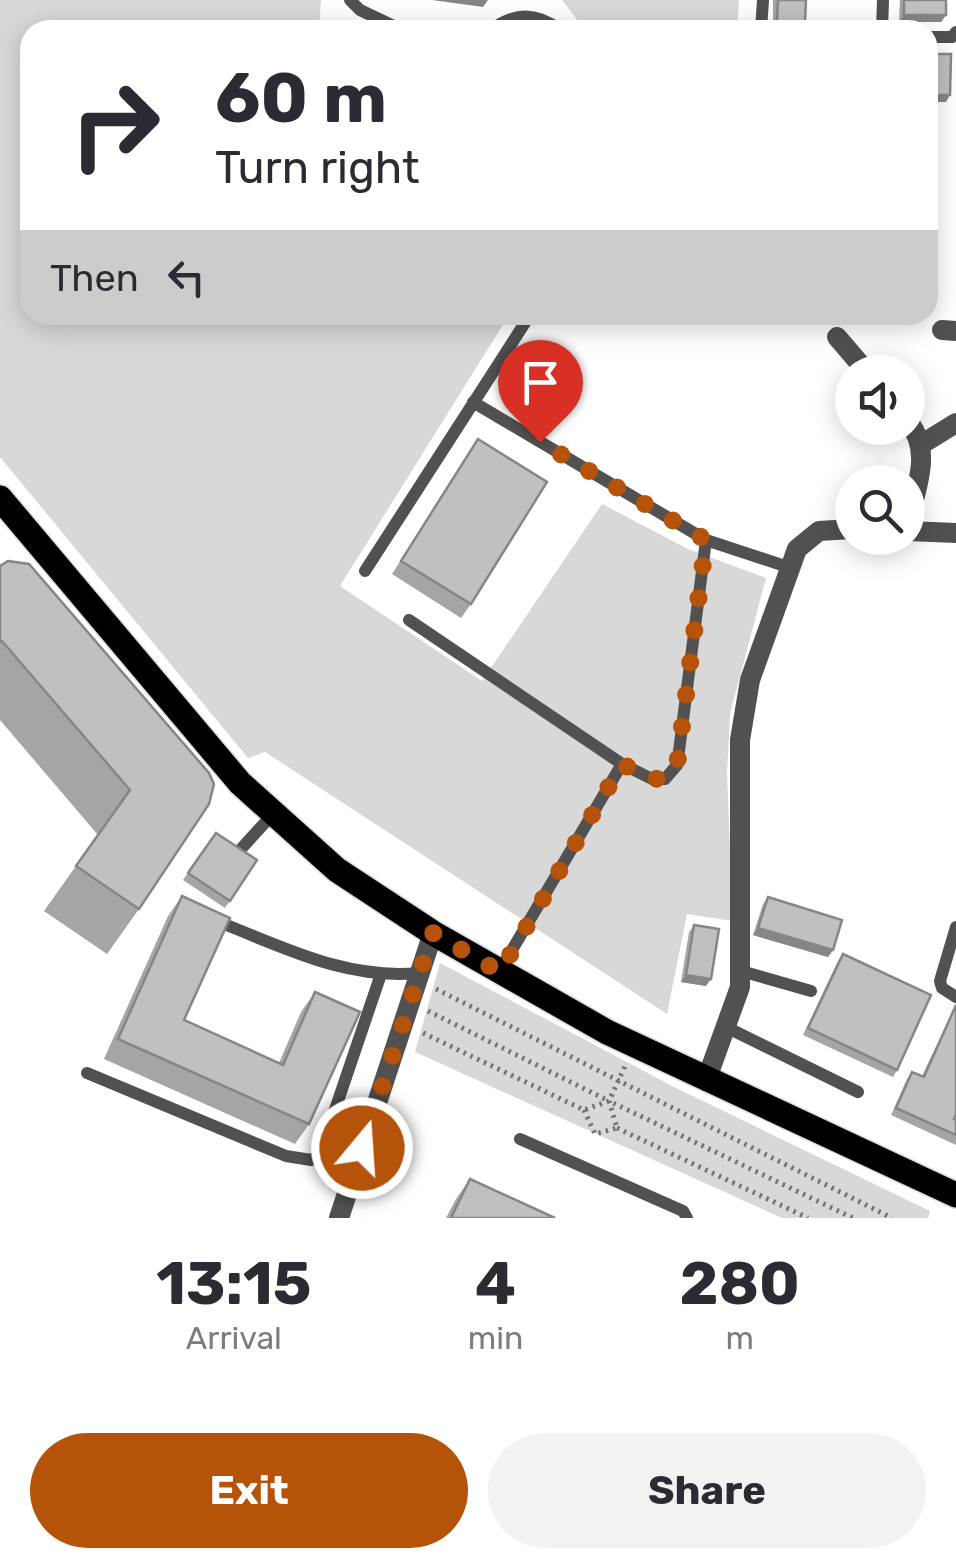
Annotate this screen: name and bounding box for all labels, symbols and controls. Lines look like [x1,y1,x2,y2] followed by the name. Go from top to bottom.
[215,57,387,140] text: 60 m
[50,60,180,190] icon: right
[215,141,419,194] text: Turn right
[159,250,214,305] icon: left
[50,255,139,301] text: Then
[498,340,583,443] pin
[513,355,568,410] icon: arrive
[835,355,925,555] map controls
[835,355,925,445] button: sound
[835,465,925,555] button: search
[310,1096,414,1200] position arrow
[156,1248,312,1319] text: 13:15
[475,1248,516,1319] text: 4
[679,1248,800,1319] text: 280
[186,1319,282,1357] text: Arrival
[468,1319,523,1357] text: min
[725,1319,754,1357] text: m
[30,1433,468,1548] button: Exit
[488,1433,926,1548] button: Share

